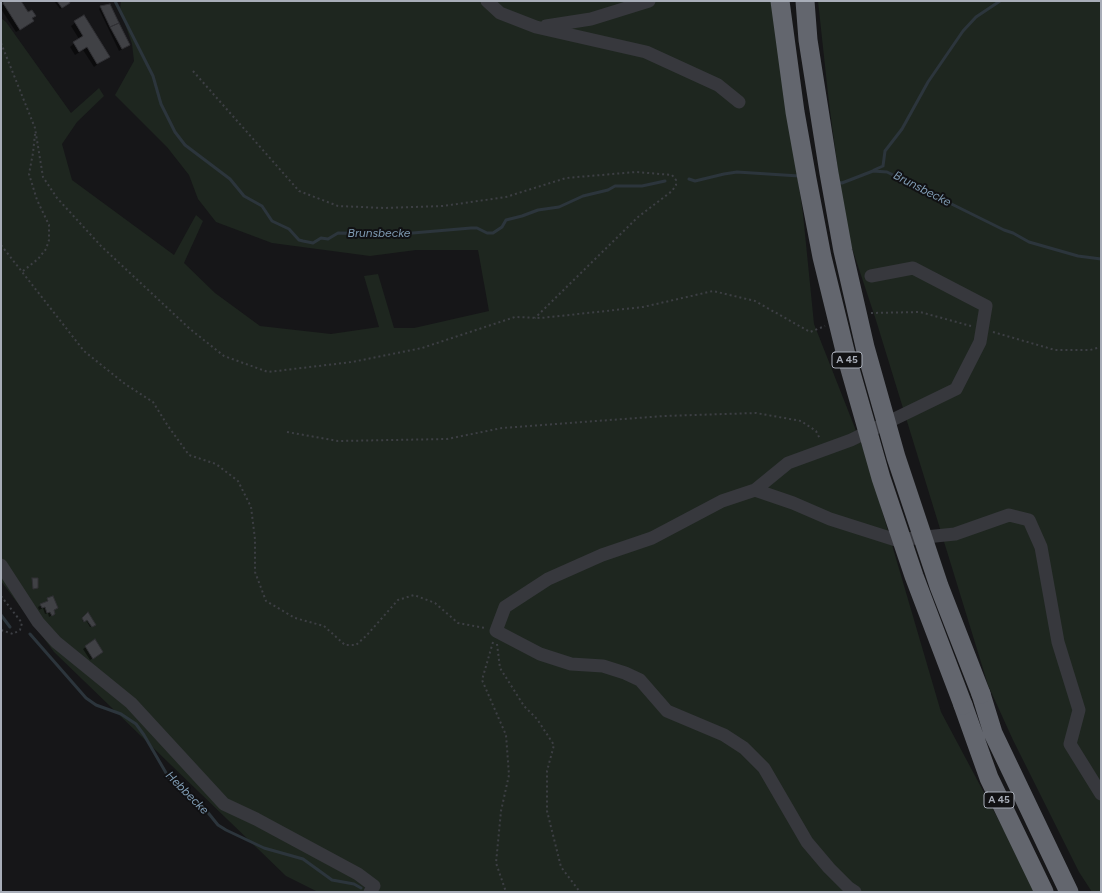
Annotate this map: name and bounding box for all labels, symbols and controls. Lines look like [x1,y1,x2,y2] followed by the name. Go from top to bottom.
[891,168,953,210] water label: Brunsbecke
[348,226,410,240] water label: Brunsbecke
[832,352,862,368] road number: A 45
[162,768,212,818] water label: Hebbecke
[984,792,1014,808] road number: A 45

